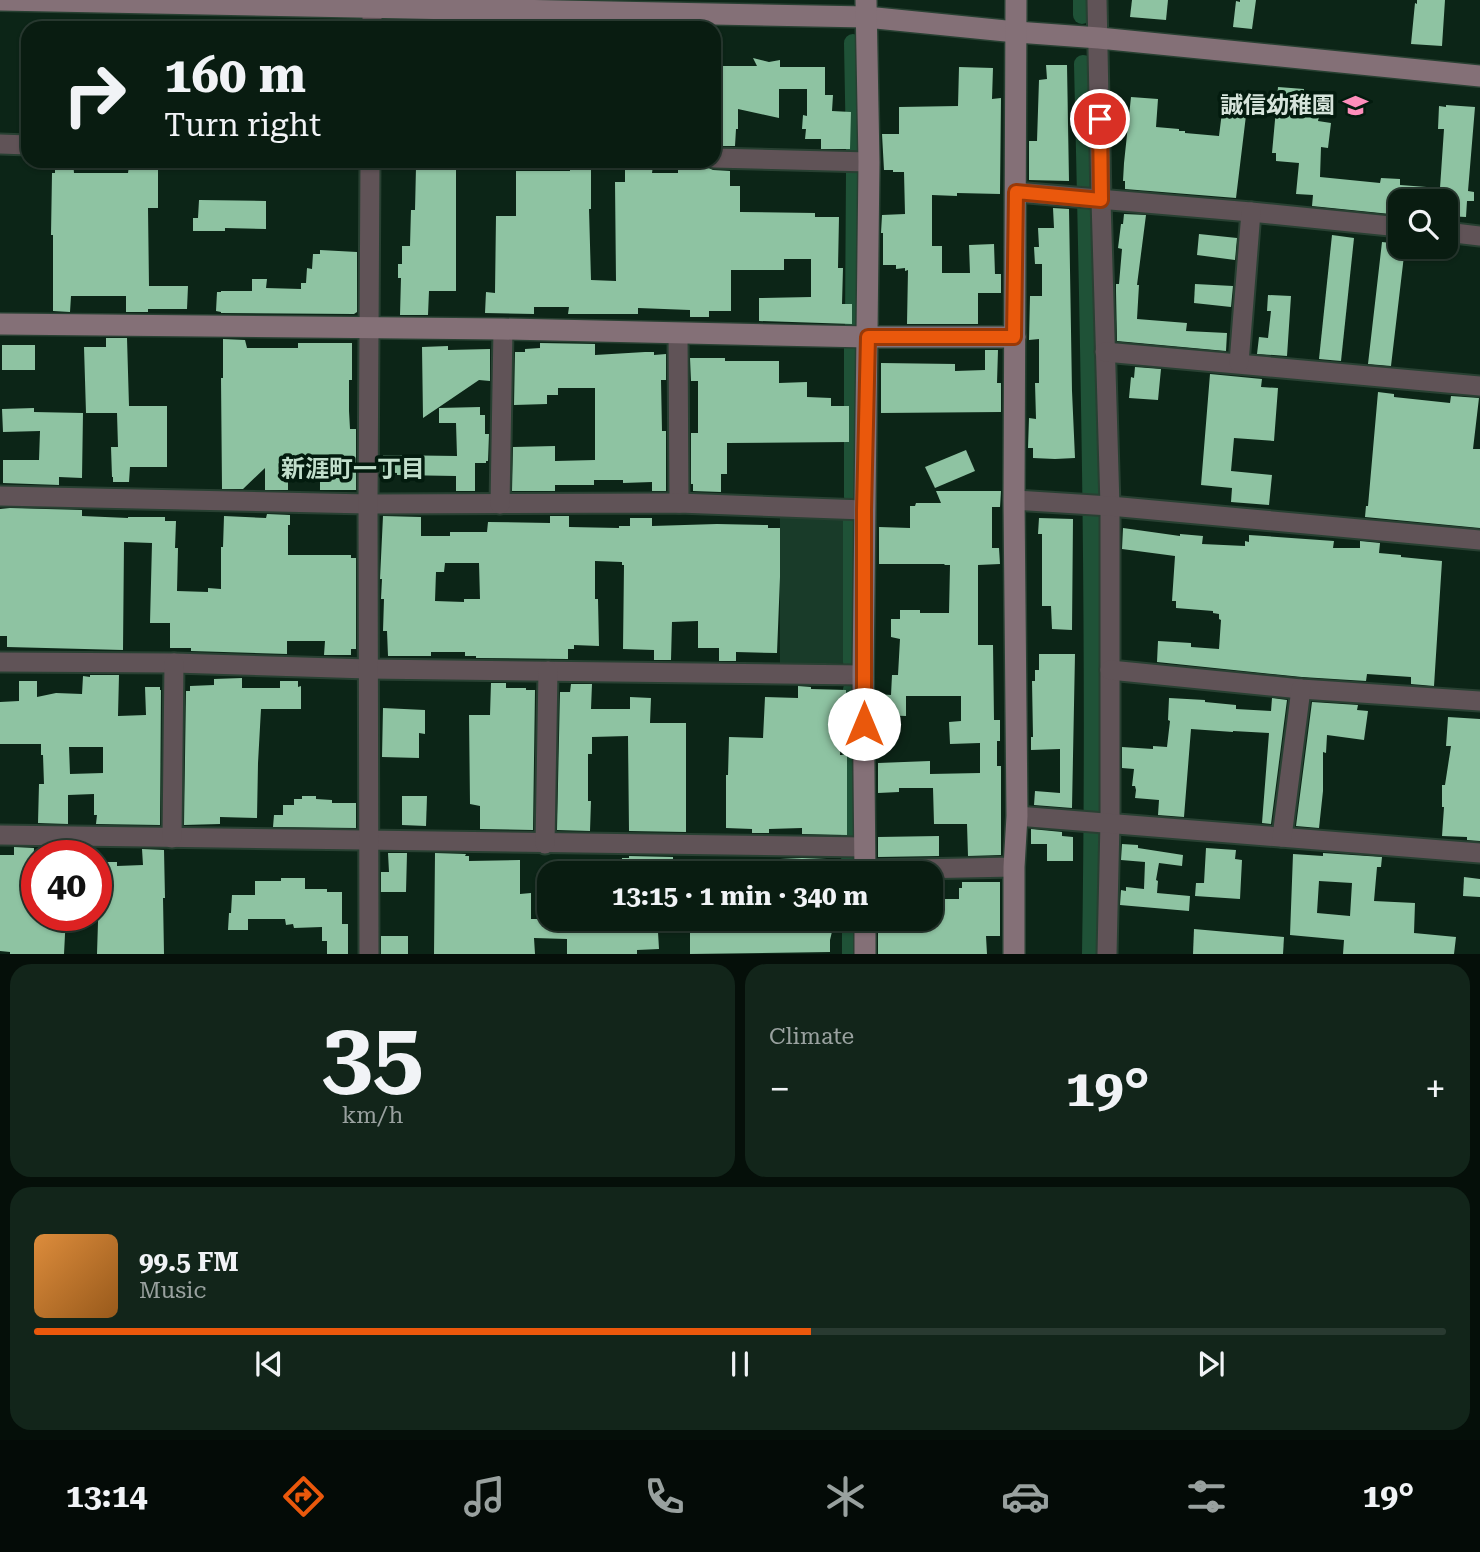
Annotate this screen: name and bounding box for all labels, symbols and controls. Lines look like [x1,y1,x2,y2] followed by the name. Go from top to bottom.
[164,47,306,104] text: 160 m
[49,49,140,140] icon: right
[1070,89,1130,149] pin
[1341,91,1369,119] school or university icon: 誠信幼稚園
[1220,92,1335,119] place label: 誠信幼稚園
[1081,100,1119,138] icon: arrive
[164,106,321,144] text: Turn right
[1388,189,1458,259] map controls
[1388,189,1458,259] button: search
[281,455,425,483] district label: 新涯町一丁目
[827,687,901,761] position arrow
[21,840,112,931] speed limit sign: 40
[612,881,868,911] text: 13:15 · 1 min · 340 m
[322,1003,423,1109] text: 35
[769,1023,854,1050] text: Climate
[1065,1058,1150,1119] text: 19°
[769,1067,790,1111] text: −
[1425,1067,1446,1111] text: +
[342,1102,403,1129] text: km/h
[139,1247,239,1277] text: 99.5 FM
[139,1277,206,1304] text: Music
[250,1345,288,1383] icon: previous
[721,1345,759,1383] icon: pause
[1192,1345,1230,1383] icon: next
[279,1472,328,1521] icon: directions
[460,1472,509,1521] icon: music
[640,1472,689,1521] icon: phone
[821,1472,870,1521] icon: climate
[1001,1472,1050,1521] icon: car
[1182,1472,1231,1521] icon: filters
[66,1477,147,1515] text: 13:14
[1362,1477,1414,1515] text: 19°

